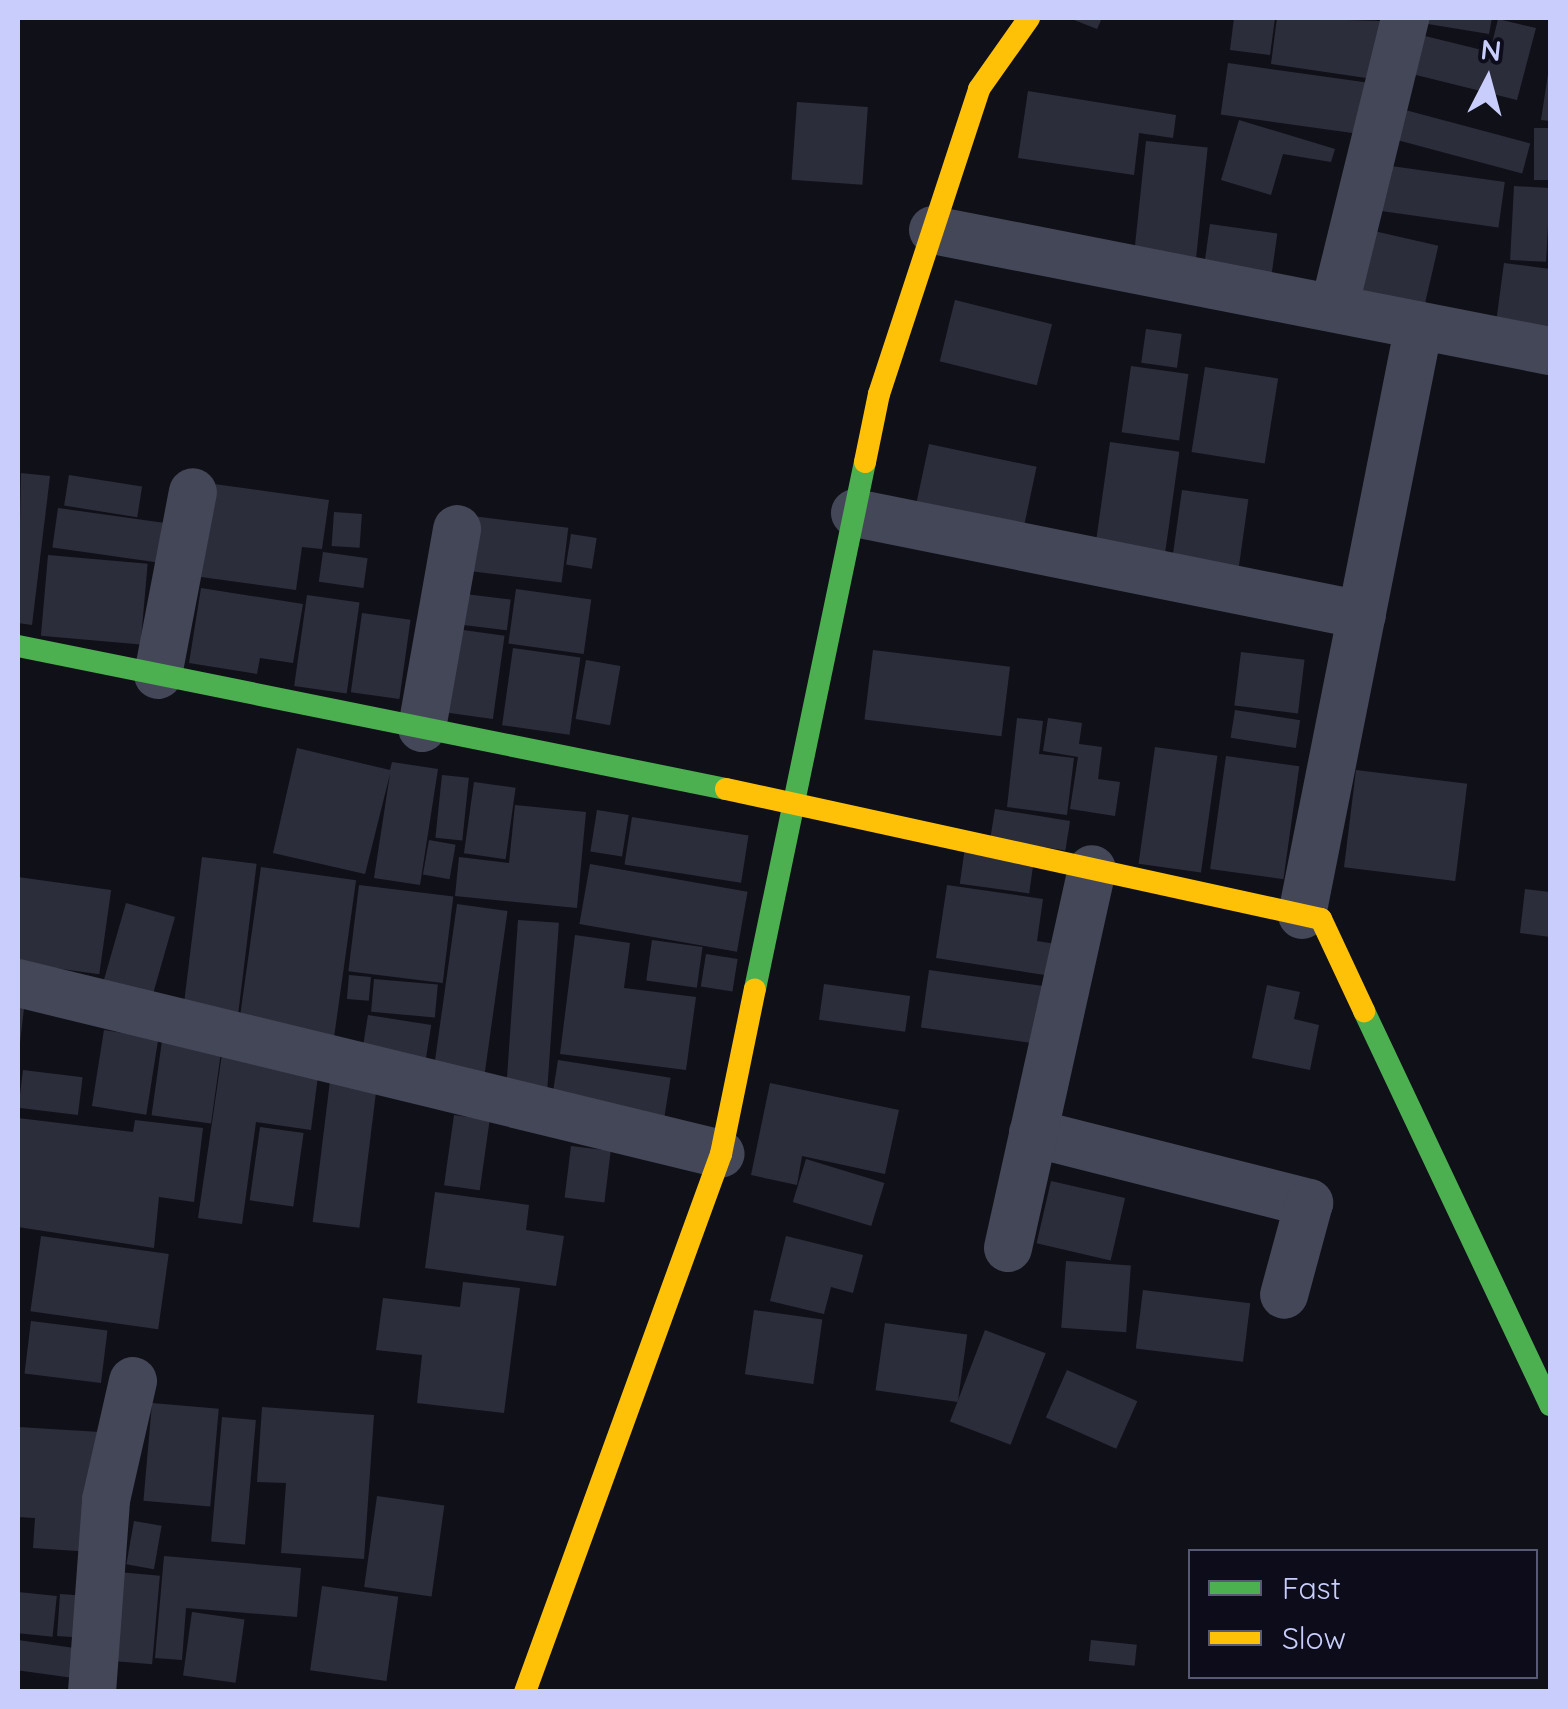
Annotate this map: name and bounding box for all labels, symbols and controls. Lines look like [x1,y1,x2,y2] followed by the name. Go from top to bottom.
[1438,30,1538,130] north arrow
[1479,31,1503,68] text: N
[1188,1549,1538,1679] legend
[1282,1569,1341,1607] text: Fast
[1282,1619,1346,1657] text: Slow

